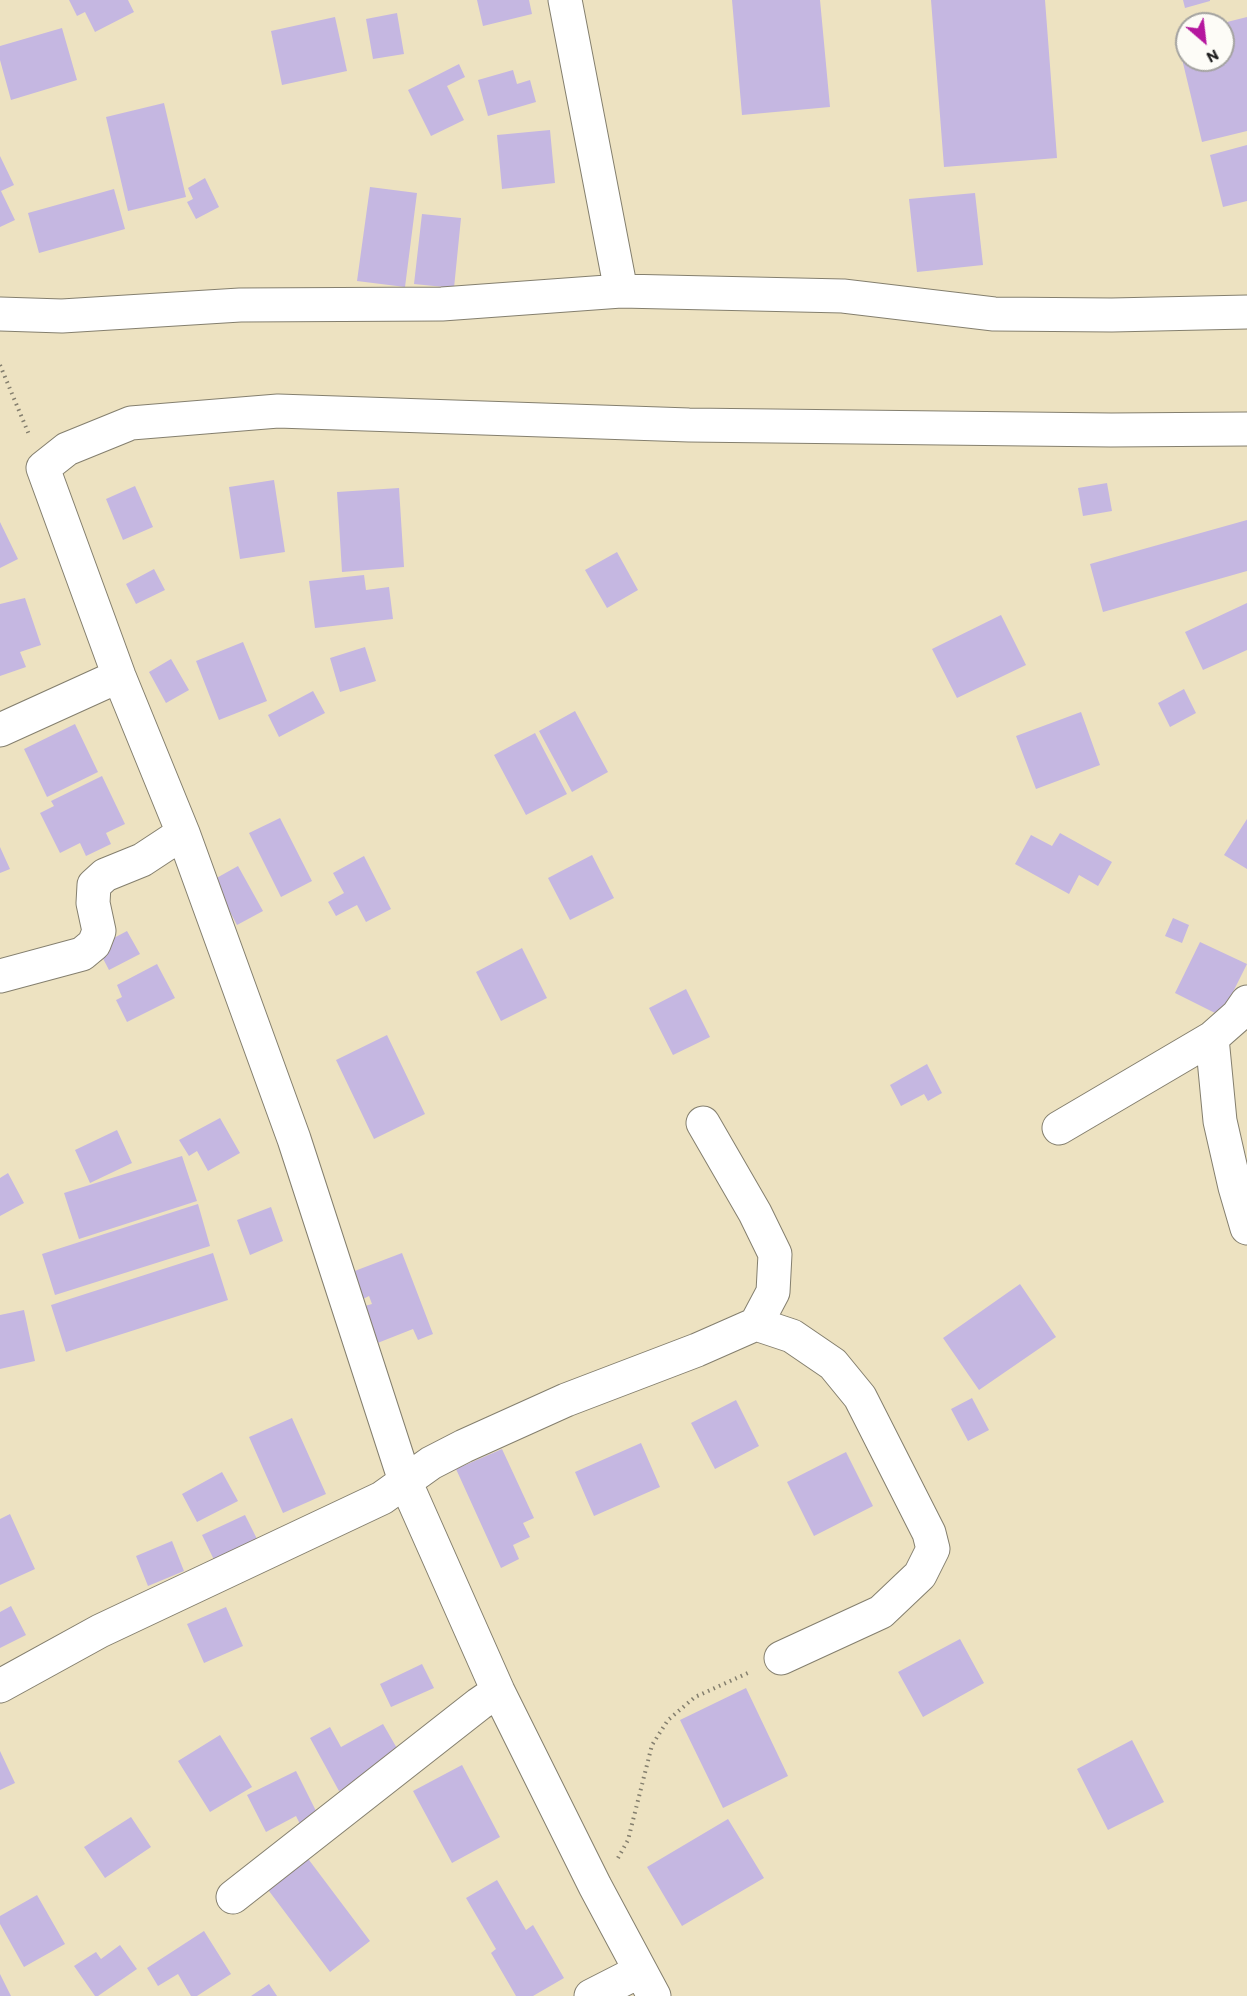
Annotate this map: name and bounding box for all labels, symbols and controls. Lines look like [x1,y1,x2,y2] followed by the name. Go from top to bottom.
[1175,12,1235,72] north arrow
[1204,46,1222,67] text: N

